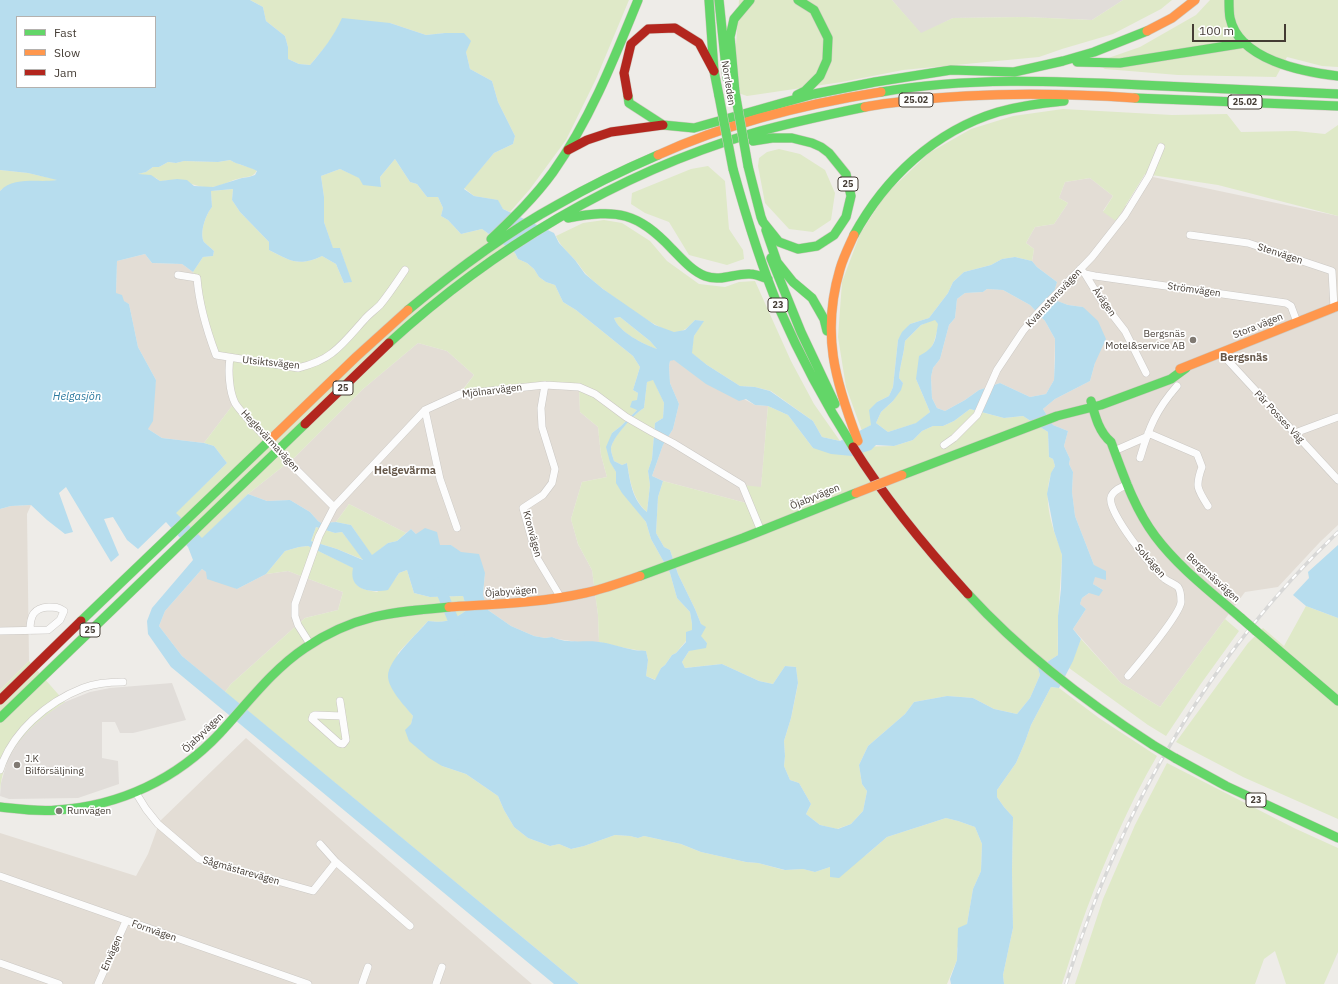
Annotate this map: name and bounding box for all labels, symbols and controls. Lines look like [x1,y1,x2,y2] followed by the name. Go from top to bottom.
[16,16,156,88] legend
[1194,16,1288,42] scale bar
[1199,23,1234,38] text: 100 m
[54,25,77,40] text: Fast
[54,45,80,60] text: Slow
[719,60,737,106] street label: Norrleden
[54,65,77,80] text: Jam
[899,93,933,107] road number: 25.02
[1228,95,1262,109] road number: 25.02
[838,177,858,191] road number: 25
[1256,241,1304,267] street label: Stenvägen
[1024,266,1084,330] street label: Kvarnstensvägen
[1167,280,1221,300] street label: Strömvägen
[1090,285,1118,319] street label: Åvägen
[768,298,788,312] road number: 23
[1231,311,1285,341] street label: Stora vägen
[1105,328,1185,352] place label: Bergsnäs Motel&service AB
[1188,335,1198,345] marker: Bergsnäs Motel&service AB
[1220,351,1268,365] district label: Bergsnäs
[242,354,300,372] street label: Utsiktsvägen
[333,381,353,395] road number: 25
[461,381,523,401] street label: Mjölnarvägen
[1252,388,1306,446] street label: Pär Posses Väg
[53,390,101,404] water label: Helgasjön
[238,408,302,474] street label: Heglevärmavägen
[374,464,436,478] district label: Helgevärma
[789,482,841,512] street label: Öjabyvägen
[520,509,544,559] street label: Kronvägen
[1132,542,1168,580] street label: Solvägen
[1184,551,1242,605] street label: Bergsnäsvägen
[485,584,537,600] street label: Öjabyvägen
[80,623,100,637] road number: 25
[180,711,226,755] street label: Öjabyvägen
[25,753,84,776] place label: J.K Bilförsäljning
[12,760,22,770] marker: J.K Bilförsäljning
[1246,793,1266,807] road number: 23
[67,805,111,817] place label: Runvägen
[54,806,64,816] marker: Runvägen
[201,854,281,888] street label: Sågmästarevägen
[130,918,178,944] street label: Fornvägen
[99,933,125,973] street label: Envägen

